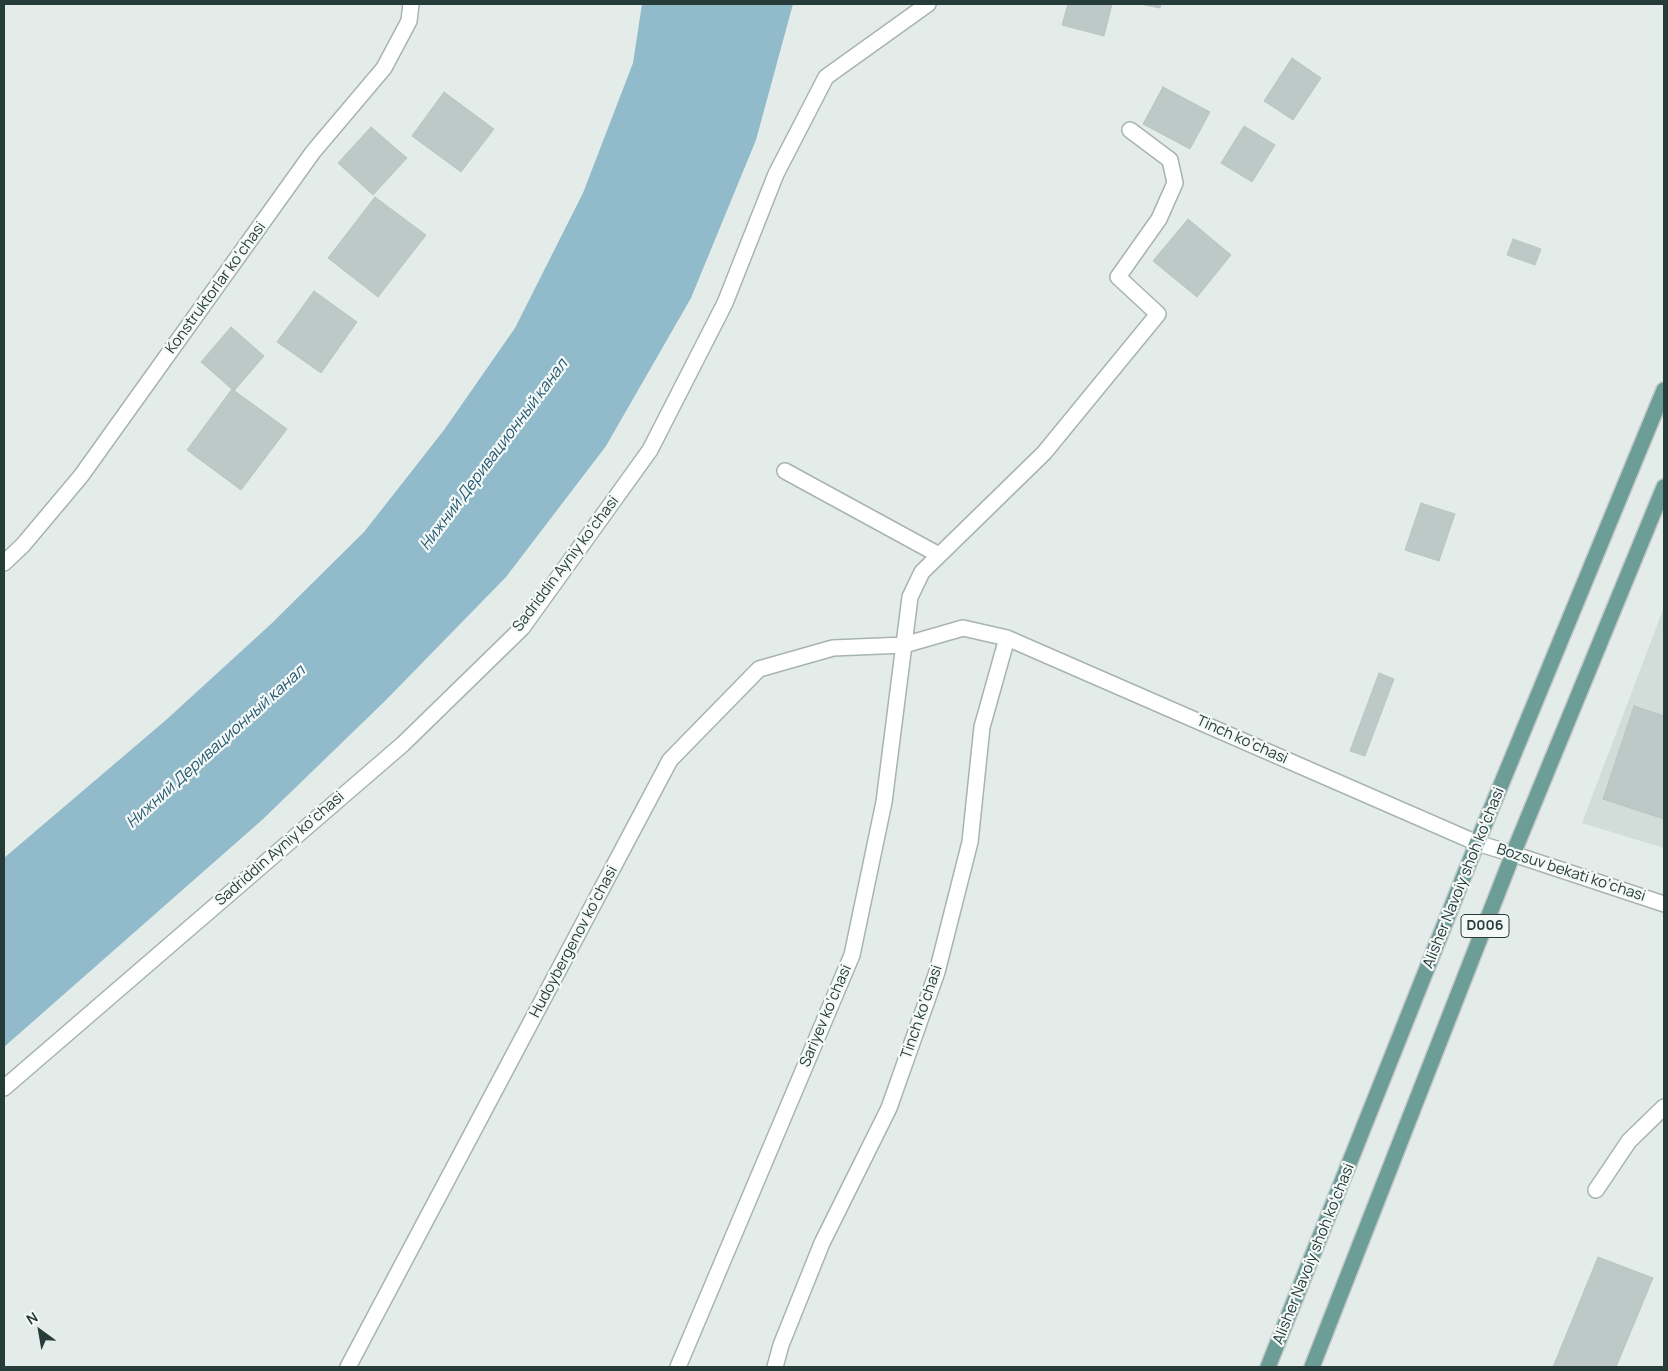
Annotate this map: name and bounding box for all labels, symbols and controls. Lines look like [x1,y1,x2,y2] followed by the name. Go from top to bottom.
[162,219,270,357] street label: Konstruktorlar ko‘chasi
[416,356,572,554] water label: Нижний Деривационный канал
[509,493,623,635] street label: Sadriddin Ayniy ko‘chasi
[123,662,309,832] water label: Нижний Деривационный канал
[1194,712,1290,768] street label: Tinch ko‘chasi
[1419,785,1509,971] street label: Alisher Navoiy shoh koʻchasi
[212,788,348,910] street label: Sadriddin Ayniy ko‘chasi
[1494,840,1648,906] street label: Bozsuv bekati ko‘chasi
[526,863,622,1021] street label: Hudoybergenov ko‘chasi
[1461,914,1509,938] road number: D006
[796,962,856,1070] street label: Sariyev ko‘chasi
[898,963,946,1061] street label: Tinch ko‘chasi
[1269,1161,1359,1347] street label: Alisher Navoiy shoh koʻchasi
[15,1306,65,1356] north arrow
[22,1307,41,1329] text: N

